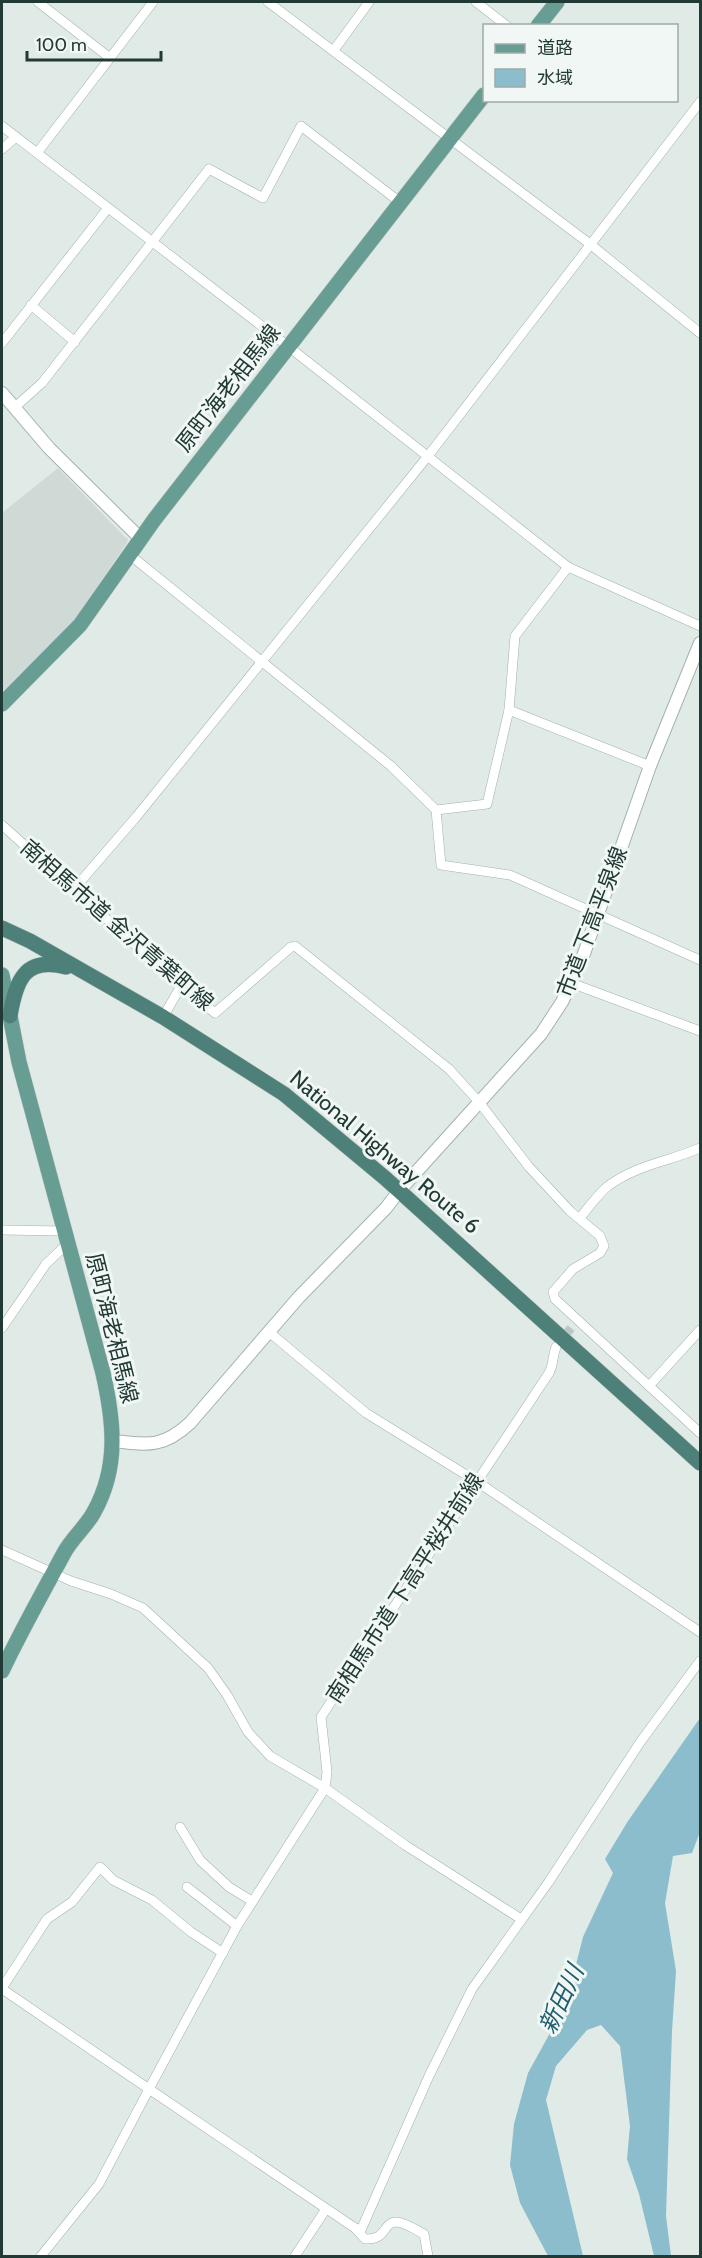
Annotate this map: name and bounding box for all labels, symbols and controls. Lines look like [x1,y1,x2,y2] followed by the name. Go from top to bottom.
[27,24,160,62] scale bar
[483,24,678,102] legend
[36,34,87,56] text: 100 m
[537,37,573,59] text: 道路
[537,67,573,89] text: 水域
[170,319,286,457] street label: 原町海老相馬線
[15,834,219,1016] street label: 南相馬市道 金沢青葉町線
[551,843,633,1001] street label: 市道 下高平泉線
[284,1065,486,1239] street label: National Highway Route 6
[80,1250,144,1406] street label: 原町海老相馬線
[320,1468,490,1708] street label: 南相馬市道 下高平桜井前線
[533,1958,591,2038] water label: 新田川

